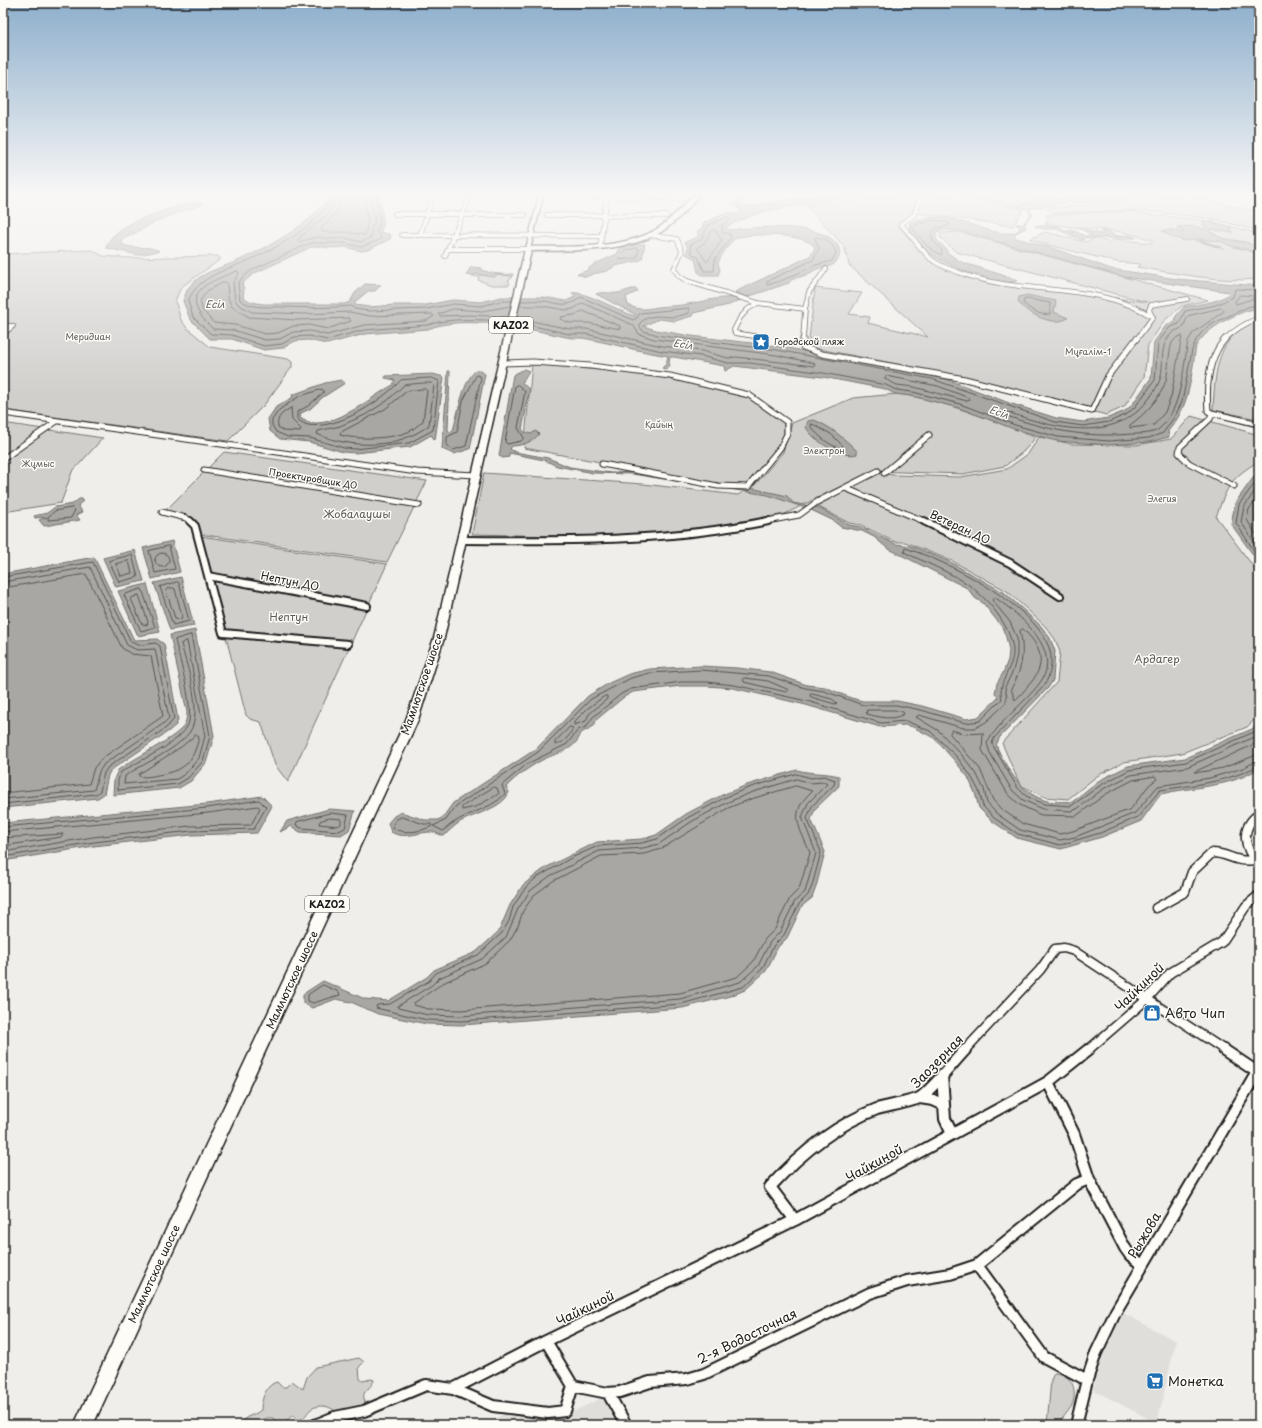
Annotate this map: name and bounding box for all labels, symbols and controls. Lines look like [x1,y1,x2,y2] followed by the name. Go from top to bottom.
[205,296,225,311] water label: Есіл
[489,317,533,333] road number: KAZ02
[65,329,111,343] park label: Меридиан
[751,332,771,352] place icon: Городской пляж
[672,334,695,353] water label: Есіл
[774,334,845,348] place label: Городской пляж
[1065,344,1111,358] park label: Мұғалім-1
[988,401,1011,422] water label: Есіл
[645,417,673,431] park label: Қайың
[803,443,845,457] park label: Электрон
[21,456,55,470] park label: Жұмыс
[268,464,358,492] street label: Проектировщик ДО
[1147,491,1177,505] park label: Элегия
[323,505,391,522] park label: Жобалаушы
[927,505,993,548] street label: Ветеран ДО
[259,567,321,595] street label: Нептун ДО
[270,608,309,625] park label: Нептун
[396,630,447,737] street label: Мамлютское шоссе
[1134,650,1180,667] park label: Ардагер
[305,896,349,912] road number: KAZ02
[261,928,322,1032] street label: Мамлютское шоссе
[1109,958,1168,1015] street label: Чайкиной
[1142,1003,1162,1023] shop icon: Авто Чип
[1165,1003,1225,1022] place label: Авто Чип
[906,1030,967,1092] street label: Заозерная
[842,1139,906,1186] street label: Чайкиной
[1122,1207,1165,1262] street label: Рыжова
[123,1222,184,1326] street label: Мамлютское шоссе
[552,1285,617,1330] street label: Чайкиной
[694,1303,800,1368] street label: 2-я Водосточная
[1145,1371,1165,1391] supermarket icon: Монетка
[1168,1371,1225,1390] place label: Монетка

